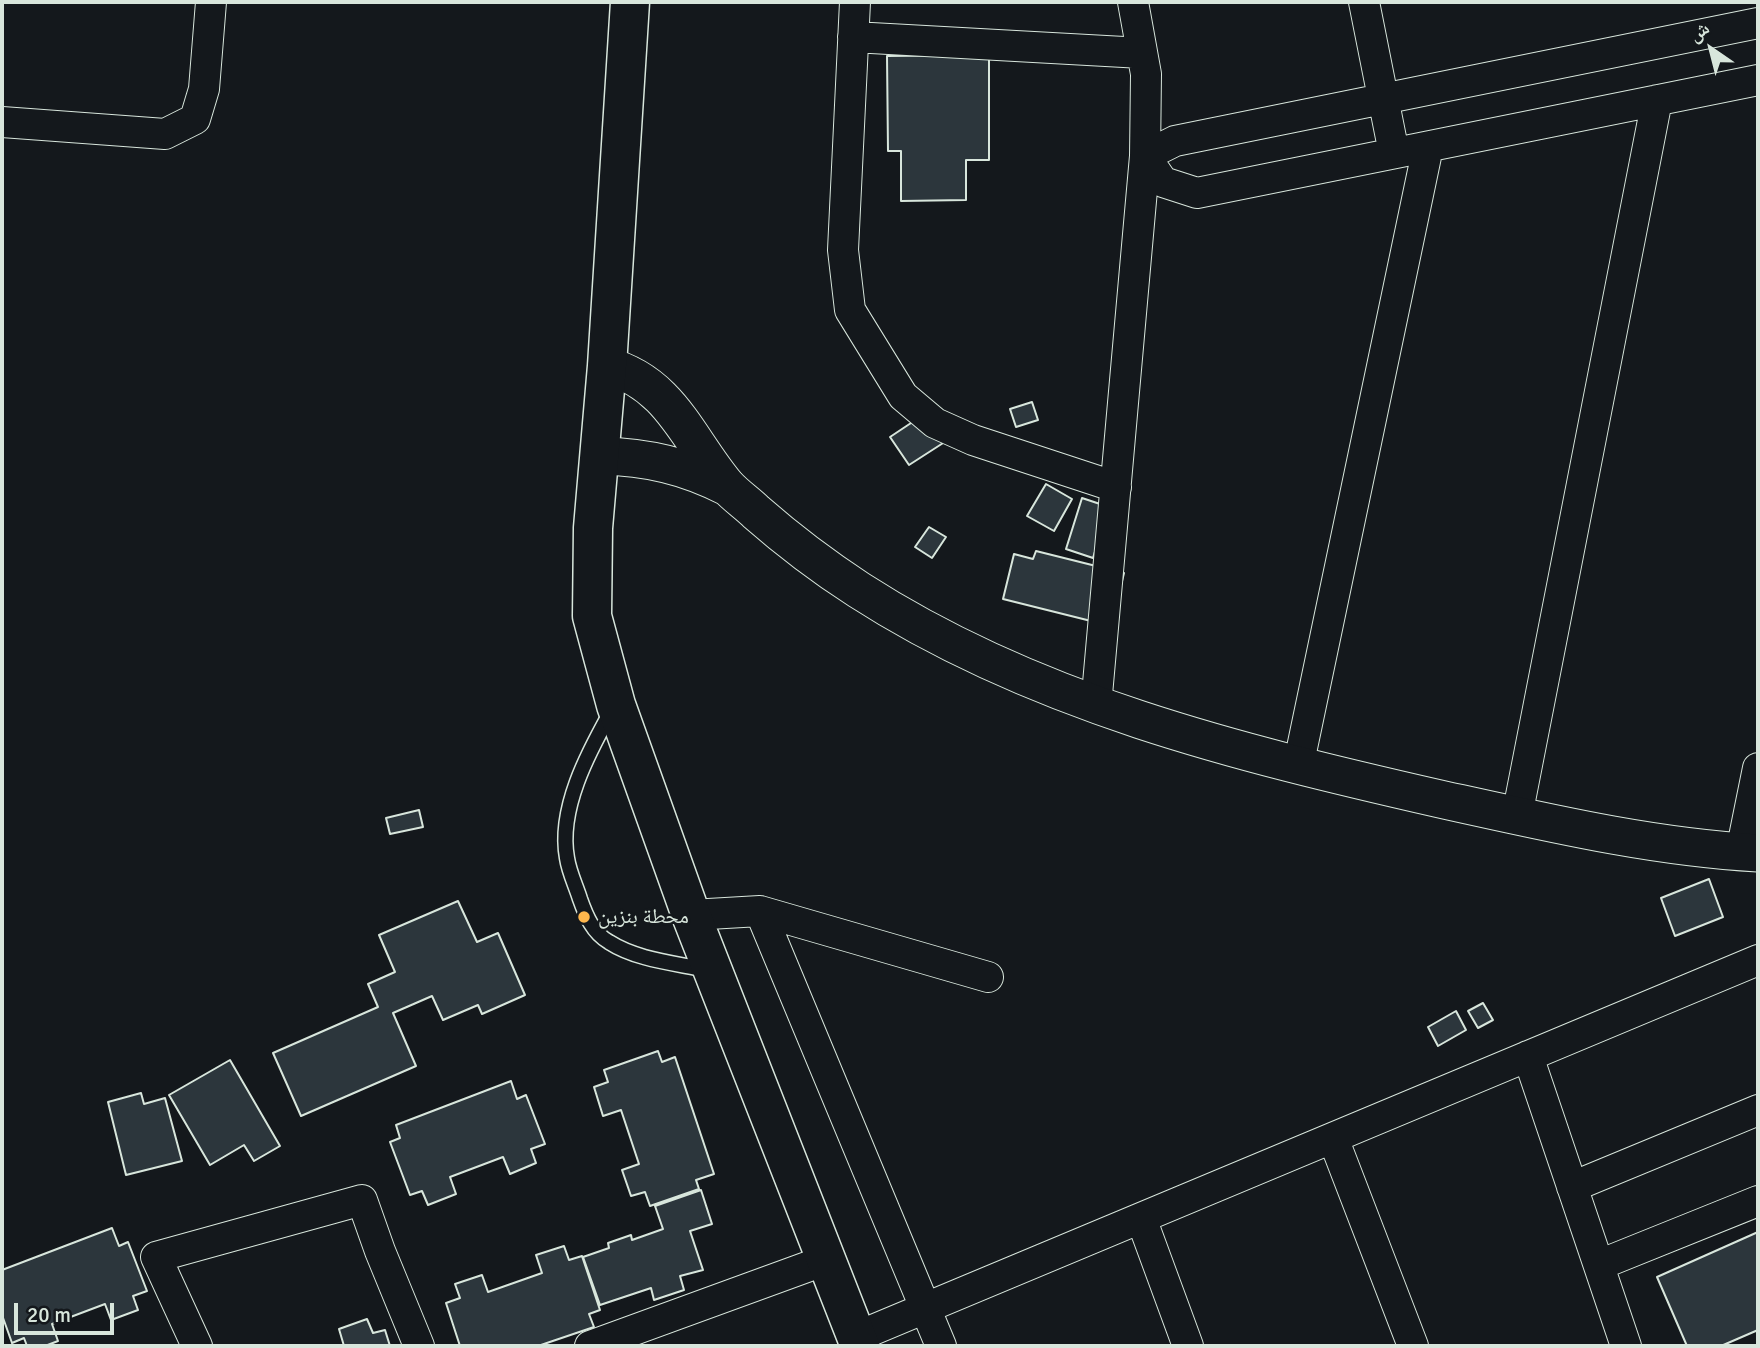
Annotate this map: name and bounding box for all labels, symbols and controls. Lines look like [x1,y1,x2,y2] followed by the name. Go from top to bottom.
[1676,14,1746,84] north arrow
[1684,16,1714,47] text: ش
[598,904,689,930] place label: محطة بنزين
[576,909,592,925] marker: محطة بنزين
[18,1288,117,1332] scale bar
[27,1302,71,1328] text: 20 m

